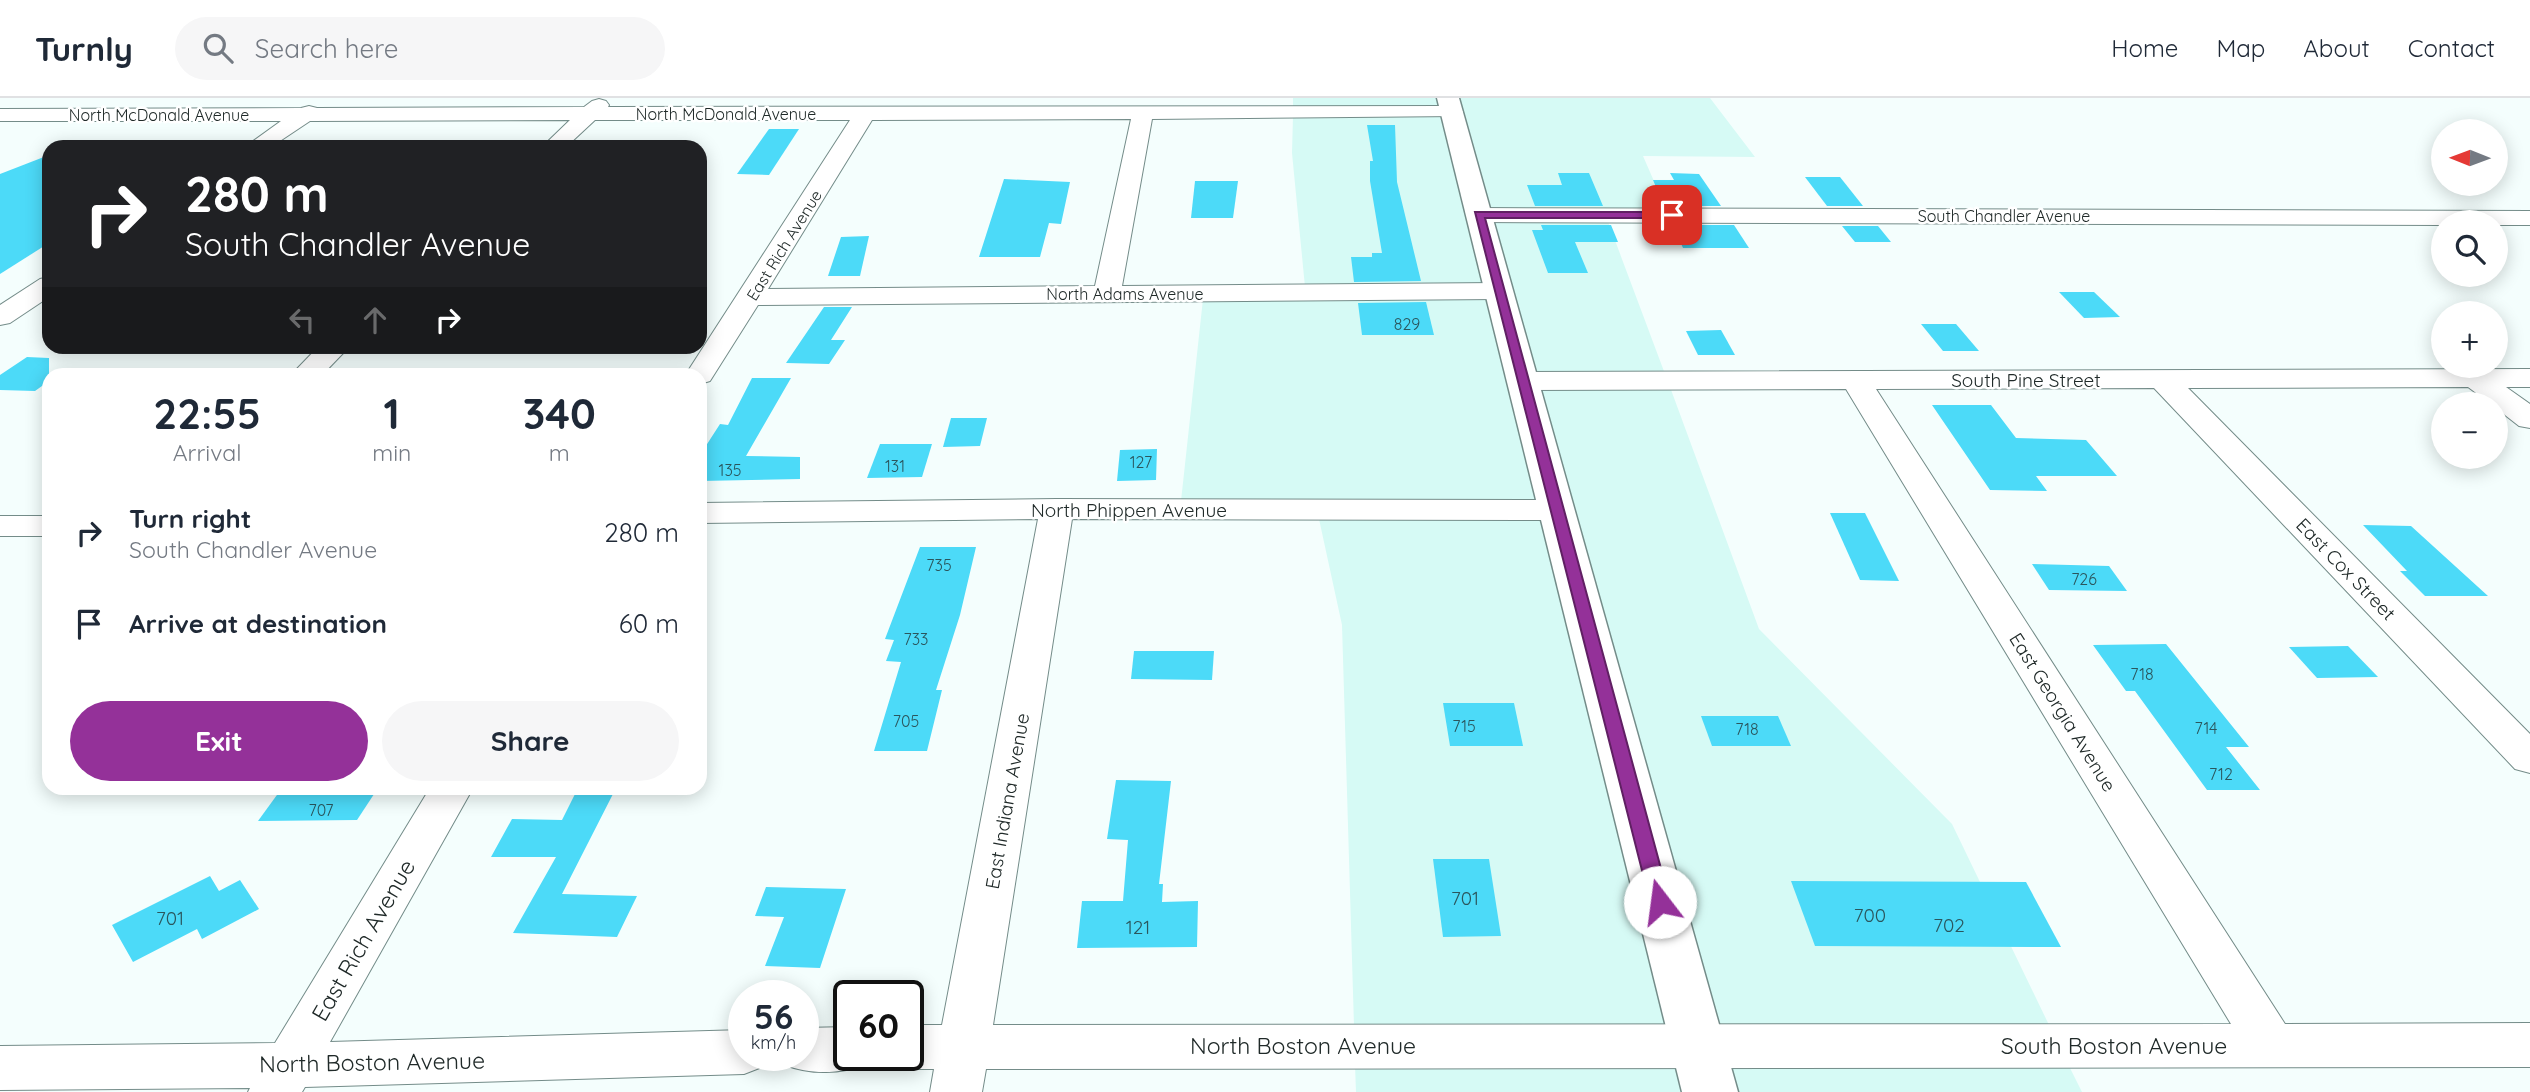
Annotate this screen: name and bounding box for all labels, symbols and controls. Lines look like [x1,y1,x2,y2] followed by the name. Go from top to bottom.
[175,17,665,80] search box
[35,28,133,69] text: Turnly
[199,29,237,67] icon: search
[255,32,398,65] text: Search here
[2111,33,2178,63] text: Home
[2216,33,2265,63] text: Map
[2303,33,2370,63] text: About
[2408,33,2495,63] text: Contact
[636,104,816,124] street label: North McDonald Avenue
[69,105,249,125] street label: North McDonald Avenue
[2431,119,2508,196] north arrow
[2431,119,2508,469] map controls
[185,163,329,224] text: 280 m
[70,168,161,259] icon: right
[1642,185,1702,245] pin
[742,186,826,304] street label: East Rich Avenue
[1653,196,1691,234] icon: arrive
[1918,206,2090,226] street label: South Chandler Avenue
[2431,210,2508,287] button: search
[185,224,530,264] text: South Chandler Avenue
[1046,284,1204,304] street label: North Adams Avenue
[283,301,321,339] icon: left
[356,301,394,339] icon: ahead
[429,301,467,339] icon: right
[2431,301,2508,378] button: +
[1394,314,1420,334] house number: 829
[1951,368,2101,392] street label: South Pine Street
[153,387,261,440] text: 22:55
[384,387,400,440] text: 1
[523,387,596,440] text: 340
[2431,392,2508,469] button: −
[173,438,242,467] text: Arrival
[372,438,411,467] text: min
[549,438,570,467] text: m
[1130,452,1152,472] house number: 127
[885,456,905,476] house number: 131
[718,460,742,480] house number: 135
[1031,498,1227,522] street label: North Phippen Avenue
[129,502,251,535] text: Turn right
[2291,513,2401,625] street label: East Cox Street
[70,514,108,552] icon: right
[604,516,679,549] text: 280 m
[129,535,377,564] text: South Chandler Avenue
[926,555,952,575] house number: 735
[2071,569,2097,589] house number: 726
[70,605,108,643] icon: arrive
[129,607,387,640] text: Arrive at destination
[619,607,679,640] text: 60 m
[2004,628,2122,796] street label: East Georgia Avenue
[904,629,928,649] house number: 733
[2130,664,2154,684] house number: 718
[70,701,368,781] button: Exit
[382,701,679,781] button: Share
[893,711,919,731] house number: 705
[980,711,1034,891] street label: East Indiana Avenue
[1452,716,1476,736] house number: 715
[2194,718,2218,738] house number: 714
[1735,719,1759,739] house number: 718
[2209,764,2233,784] house number: 712
[308,800,334,820] house number: 707
[305,854,421,1026] street label: East Rich Avenue
[1623,865,1697,939] position arrow
[1451,886,1479,910] house number: 701
[1854,903,1886,927] house number: 700
[156,906,184,930] house number: 701
[1933,913,1965,937] house number: 702
[1126,915,1150,939] house number: 121
[833,980,924,1071] speed limit sign: 60
[754,994,793,1038] text: 56
[751,1031,796,1054] text: km/h
[1190,1031,1416,1060] street label: North Boston Avenue
[2001,1031,2227,1060] street label: South Boston Avenue
[259,1046,485,1078] street label: North Boston Avenue

